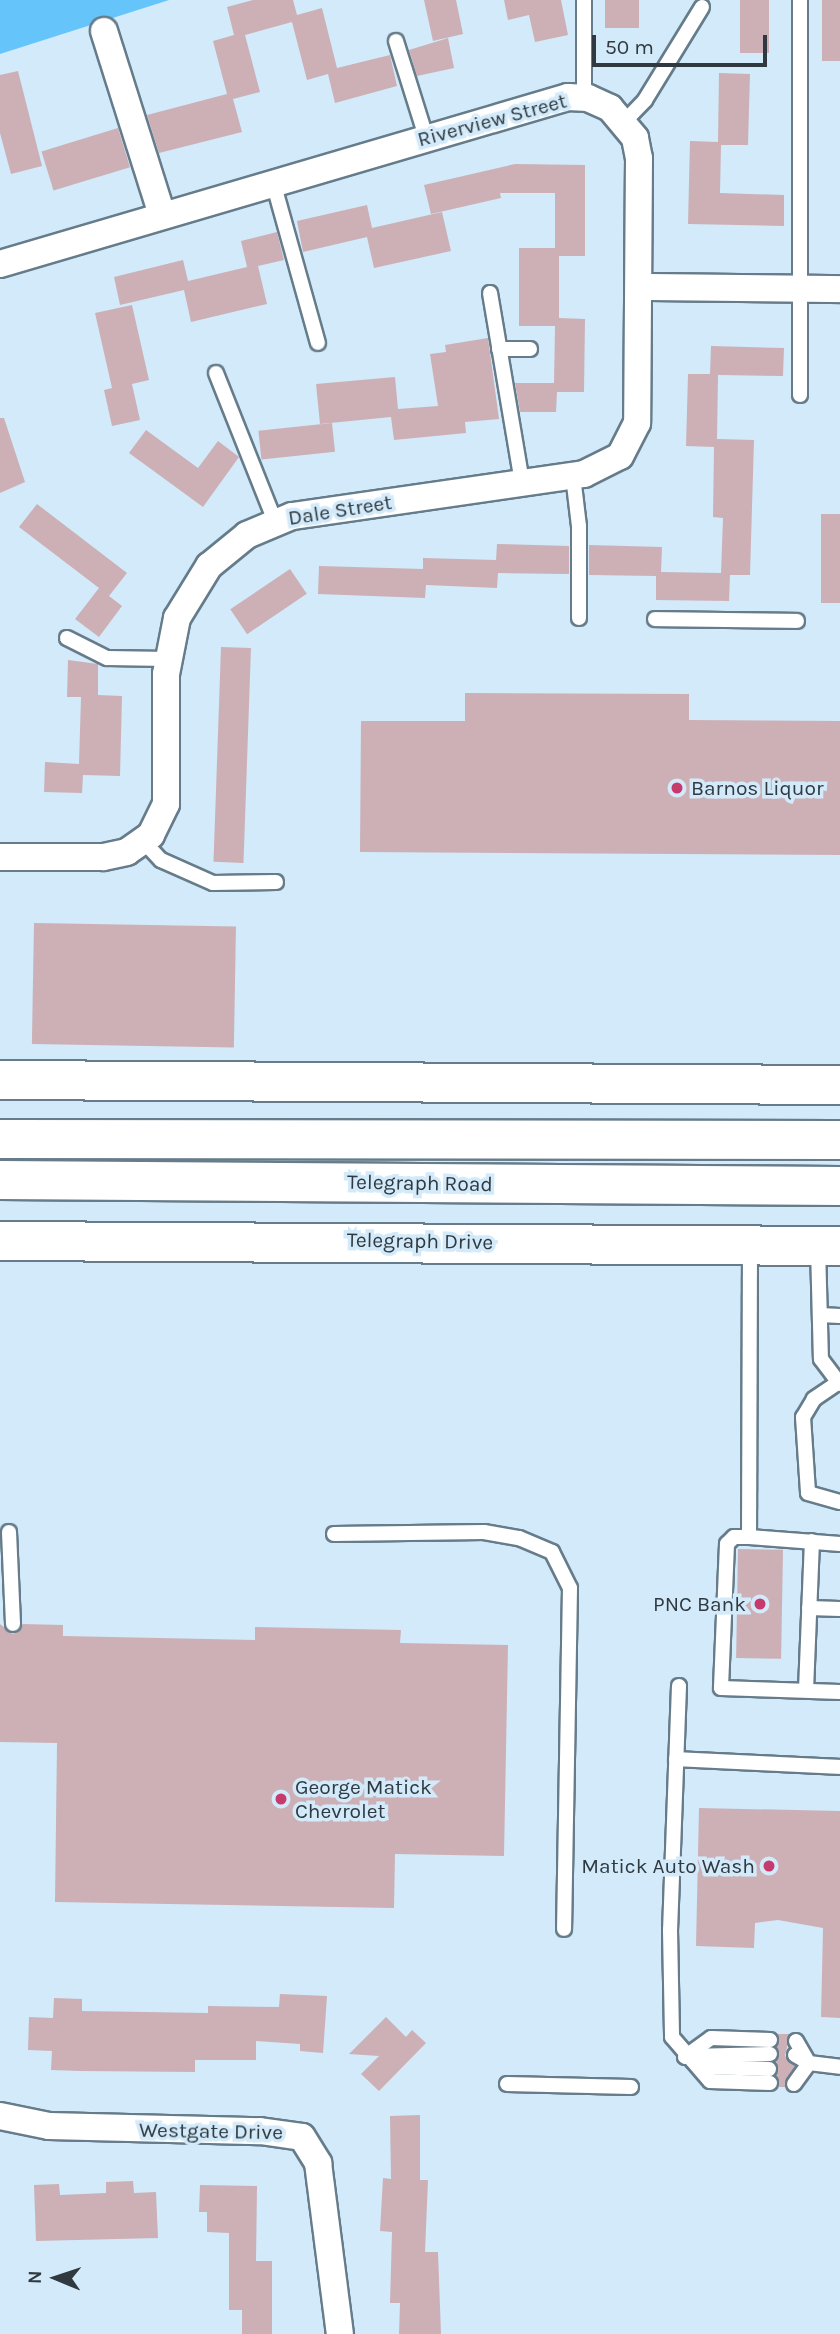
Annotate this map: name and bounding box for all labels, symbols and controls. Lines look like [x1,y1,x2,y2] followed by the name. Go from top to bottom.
[595,21,770,65] scale bar
[605,35,654,59] text: 50 m
[415,88,569,152] street label: Riverview Street
[286,489,394,531] street label: Dale Street
[691,775,824,801] place label: Barnos Liquor
[669,780,685,796] marker: Barnos Liquor
[347,1169,493,1197] street label: Telegraph Road
[347,1227,493,1255] street label: Telegraph Drive
[653,1591,746,1617] place label: PNC Bank
[752,1596,768,1612] marker: PNC Bank
[295,1774,432,1824] place label: George Matick Chevrolet
[273,1791,289,1807] marker: George Matick Chevrolet
[581,1853,755,1879] place label: Matick Auto Wash
[761,1858,777,1874] marker: Matick Auto Wash
[139,2117,283,2145] street label: Westgate Drive
[21,2243,91,2313] north arrow
[24,2270,46,2284] text: N

